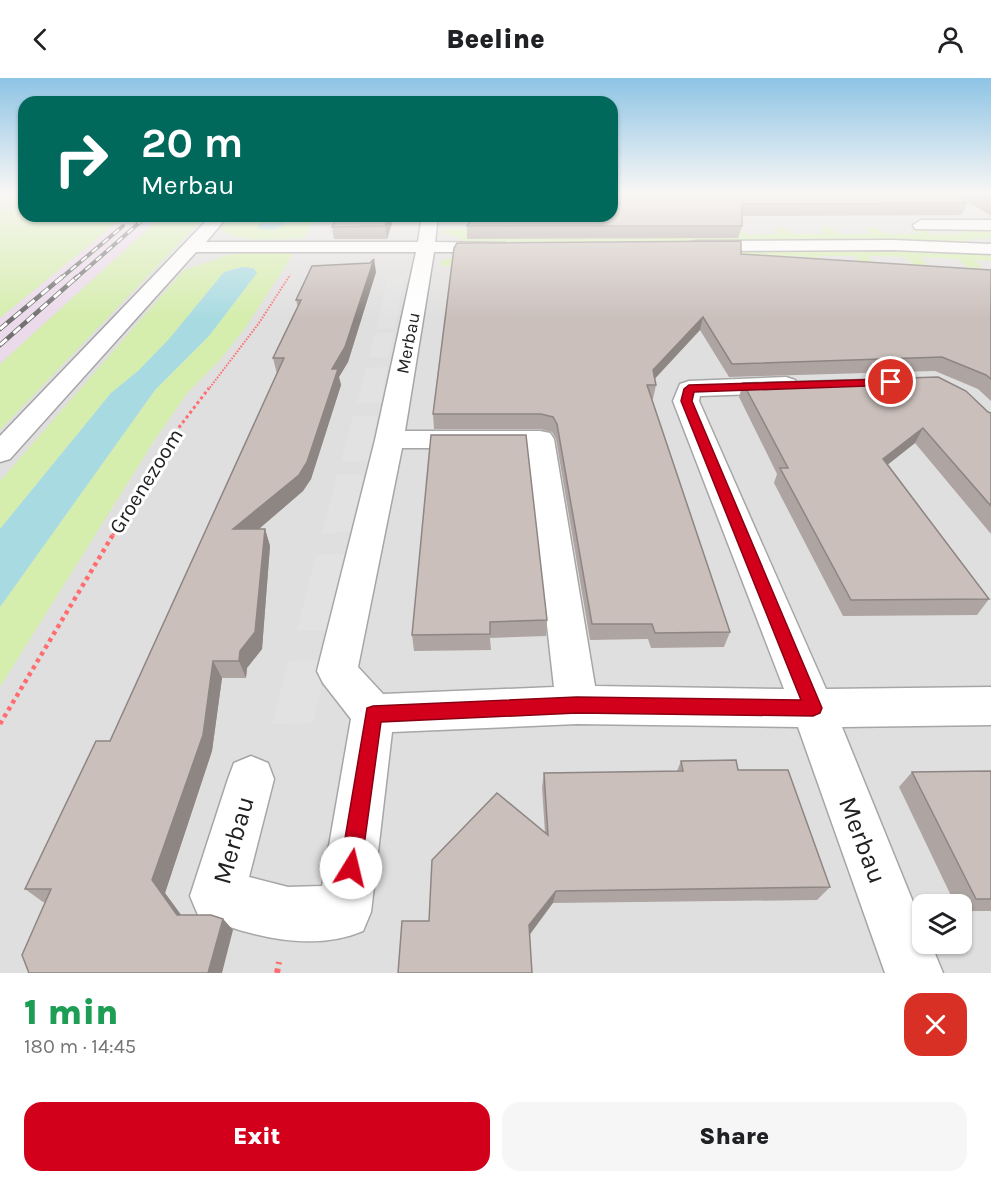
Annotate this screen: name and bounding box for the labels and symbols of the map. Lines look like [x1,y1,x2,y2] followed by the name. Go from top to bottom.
[391,310,425,376] street label: Merbau
[865,356,916,407] pin
[104,424,188,538] street label: Groenezoom
[206,792,261,888] street label: Merbau
[832,793,893,888] street label: Merbau
[319,836,383,900] position arrow

